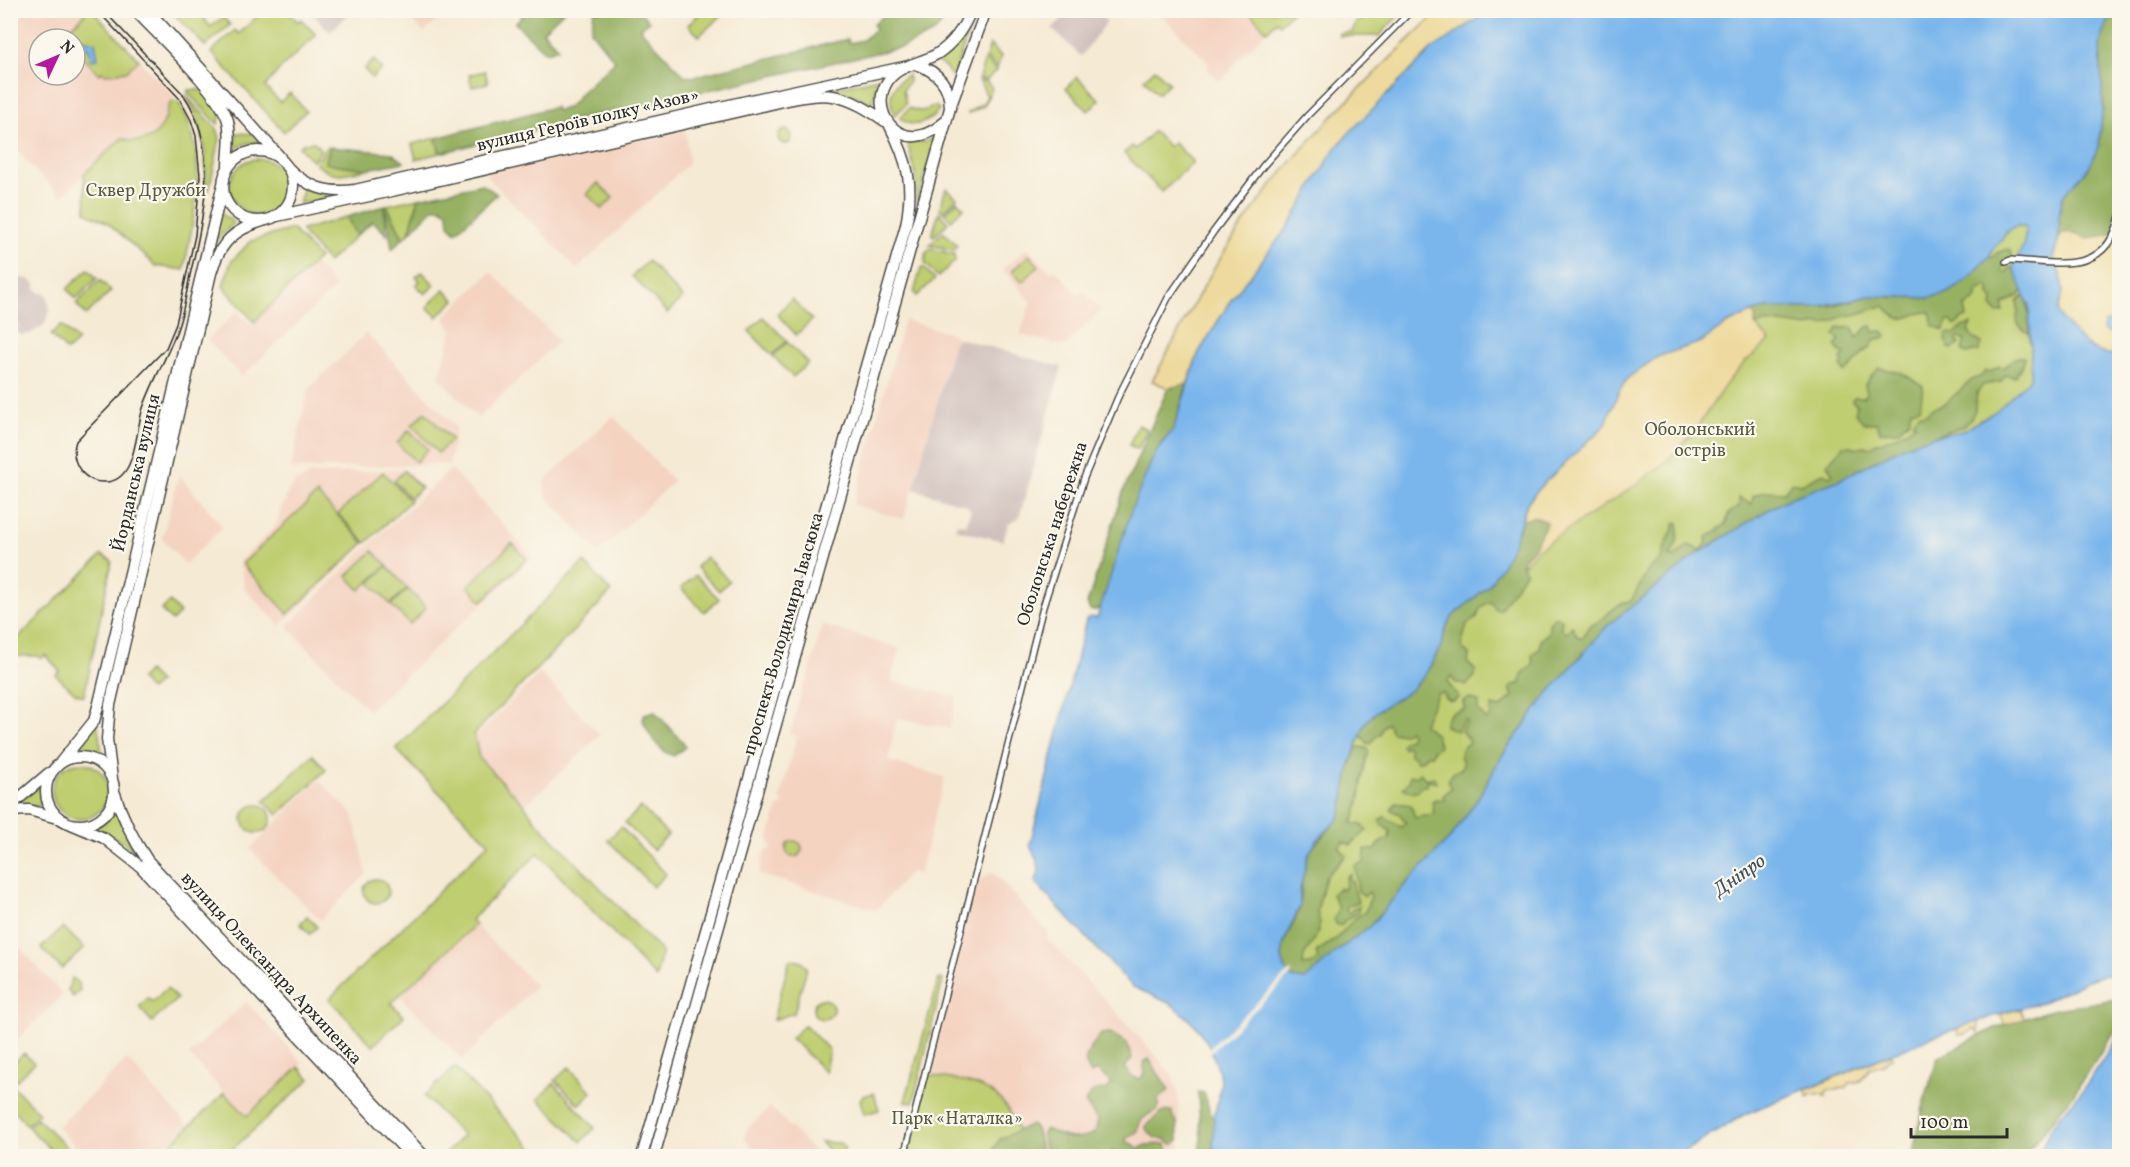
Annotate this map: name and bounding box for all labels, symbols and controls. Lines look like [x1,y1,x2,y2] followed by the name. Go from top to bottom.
[27,27,87,87] north arrow
[54,36,79,60] text: N
[474,83,702,159] street label: вулиця Героїв полку «Азов»
[86,179,206,204] park label: Сквер Дружби
[107,392,167,554] street label: Йорданська вулиця
[1645,418,1755,464] park label: Оболонський острів
[1011,439,1095,629] street label: Оболонська набережна
[737,509,831,758] street label: проспект Володимира Івасюка
[1707,848,1772,905] water label: Дніпро
[175,867,367,1071] street label: вулиця Олександра Архипенка
[1911,1101,2007,1139] scale bar
[891,1107,1023,1132] park label: Парк «Наталка»
[1920,1111,1969,1136] text: 100 m

